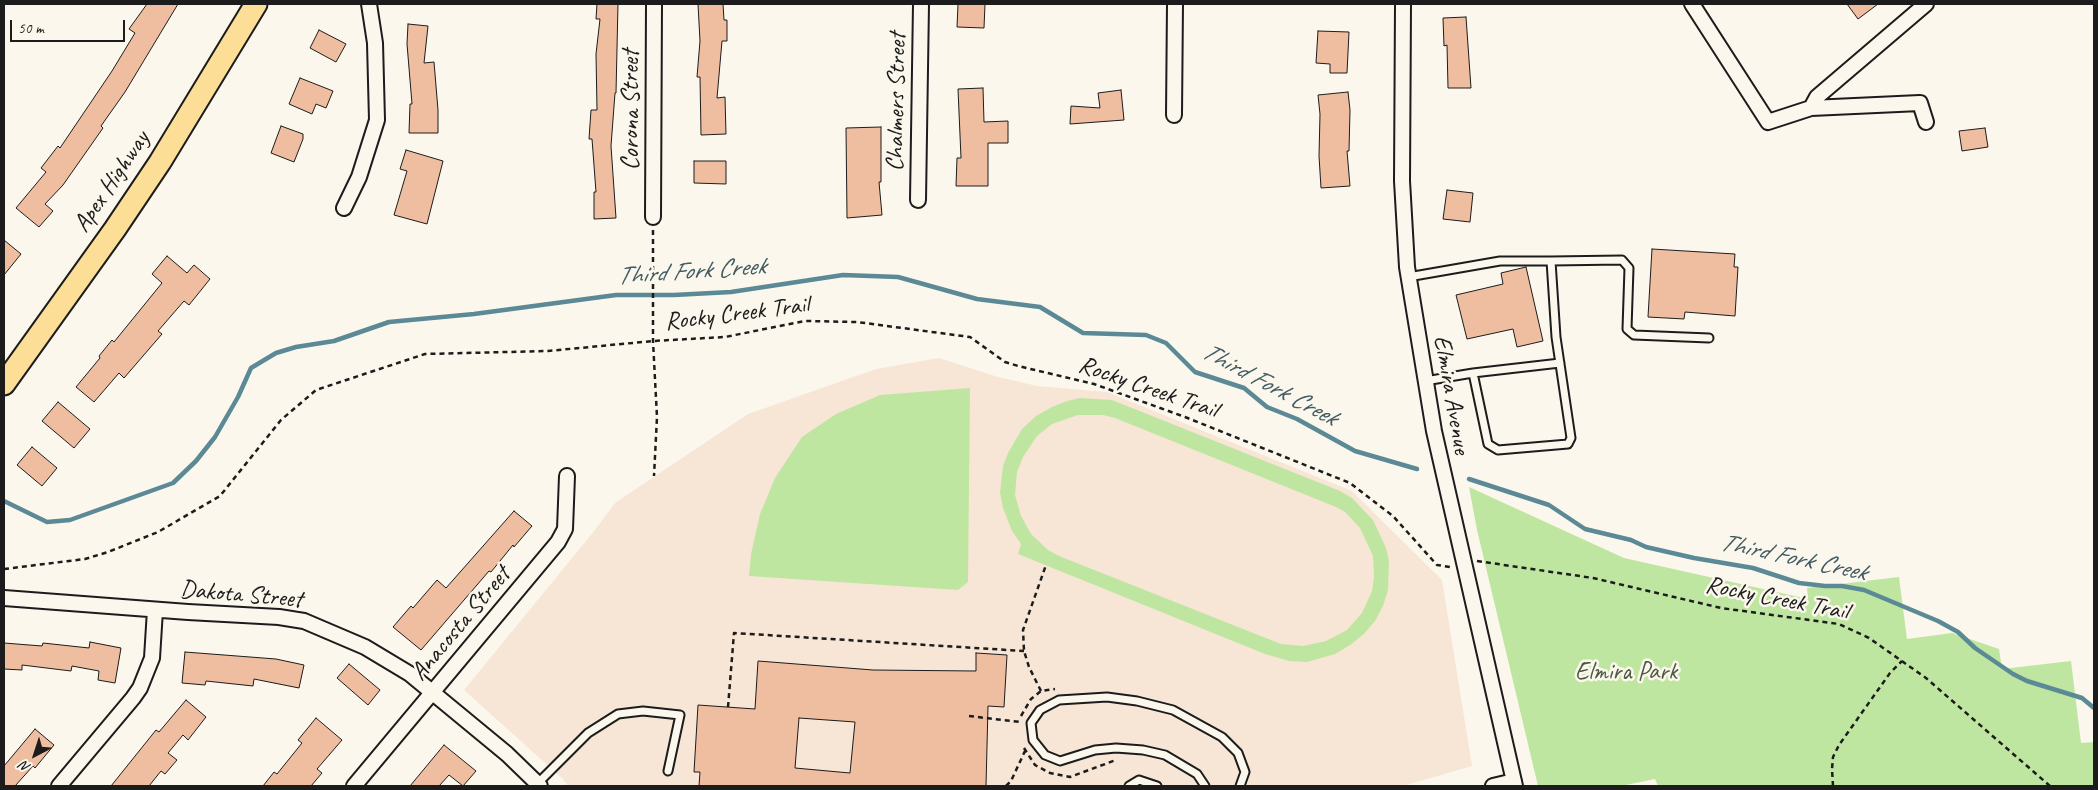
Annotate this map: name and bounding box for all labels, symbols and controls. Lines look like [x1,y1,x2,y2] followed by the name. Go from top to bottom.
[12,10,128,42] scale bar
[18,19,44,38] text: 50 m
[881,32,913,172] street label: Chalmers Street
[616,50,646,170] street label: Corona Street
[67,126,157,238] street label: Apex Highway
[616,251,766,293] water label: Third Fork Creek
[663,290,811,338] street label: Rocky Creek Trail
[1426,333,1476,457] street label: Elmira Avenue
[1196,336,1342,434] water label: Third Fork Creek
[1075,350,1221,426] street label: Rocky Creek Trail
[1717,527,1869,589] water label: Third Fork Creek
[405,561,517,687] street label: Anacosta Street
[1703,570,1851,628] street label: Rocky Creek Trail
[179,575,303,615] street label: Dakota Street
[1575,657,1677,687] park label: Elmira Park
[10,730,60,780] north arrow
[16,758,34,776] text: N

